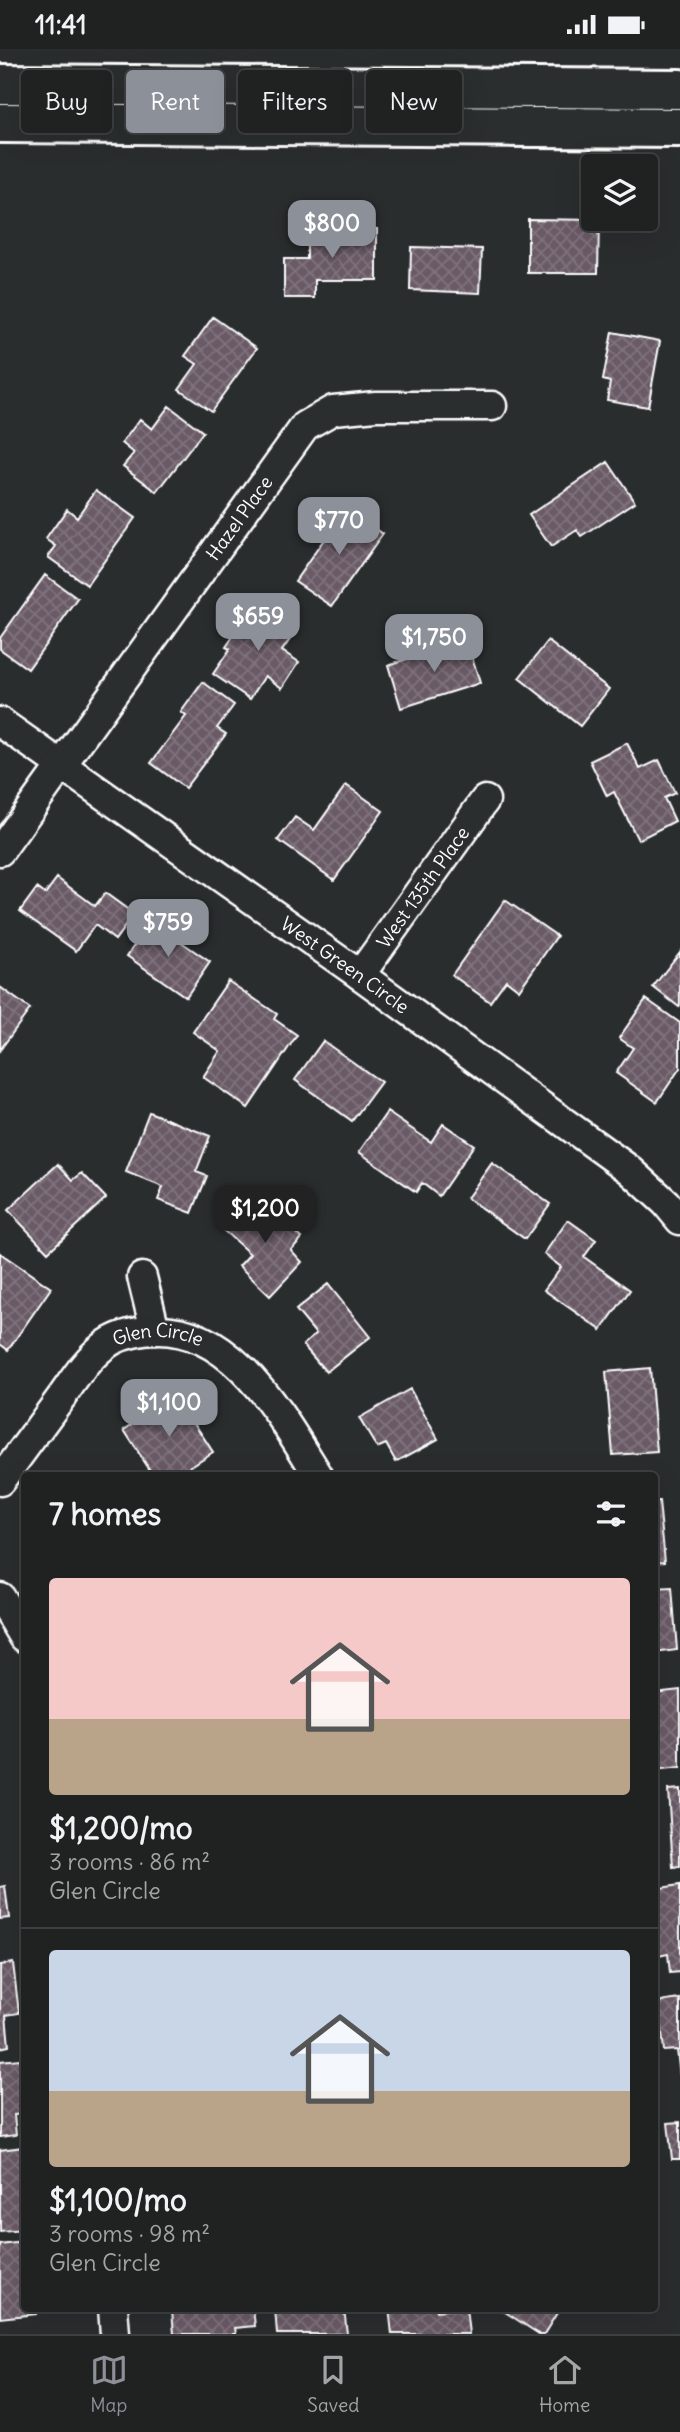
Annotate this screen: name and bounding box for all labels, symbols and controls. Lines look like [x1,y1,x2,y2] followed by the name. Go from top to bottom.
[35,8,87,41] text: 11:41
[21,70,112,133] chip: Buy
[126,70,224,133] chip: Rent
[238,70,352,133] chip: Filters
[366,70,462,133] chip: New
[581,154,658,231] map controls
[581,154,658,231] button: layers
[291,201,373,260] pin: $800
[304,208,360,237] text: $800
[201,471,277,565] street label: Hazel Place
[298,497,380,557] pin: $770
[314,505,364,534] text: $770
[217,593,299,653] pin: $659
[232,601,284,630] text: $659
[377,615,491,674] pin: $1,750
[401,622,467,651] text: $1,750
[371,822,474,953] street label: West 135th Place
[127,899,209,959] pin: $759
[143,907,193,936] text: $759
[276,911,414,1019] street label: West Green Circle
[208,1185,322,1245] pin: $1,200
[230,1193,300,1222] text: $1,200
[109,1318,207,1351] street label: Glen Circle
[112,1379,226,1439] pin: $1,100
[137,1387,201,1416] text: $1,100
[49,1495,161,1533] text: 7 homes
[592,1495,630,1533] icon: filters
[277,1624,403,1750] icon: home
[49,1809,193,1847] text: $1,200/mo
[49,1847,210,1876] text: 3 rooms · 86 m²
[49,1876,161,1905] text: Glen Circle
[277,1996,403,2122] icon: home
[49,2181,187,2219] text: $1,100/mo
[49,2219,210,2248] text: 3 rooms · 98 m²
[49,2248,161,2277] text: Glen Circle
[90,2351,128,2417] tab: Map
[307,2351,359,2417] tab: Saved
[539,2351,590,2417] tab: Home

